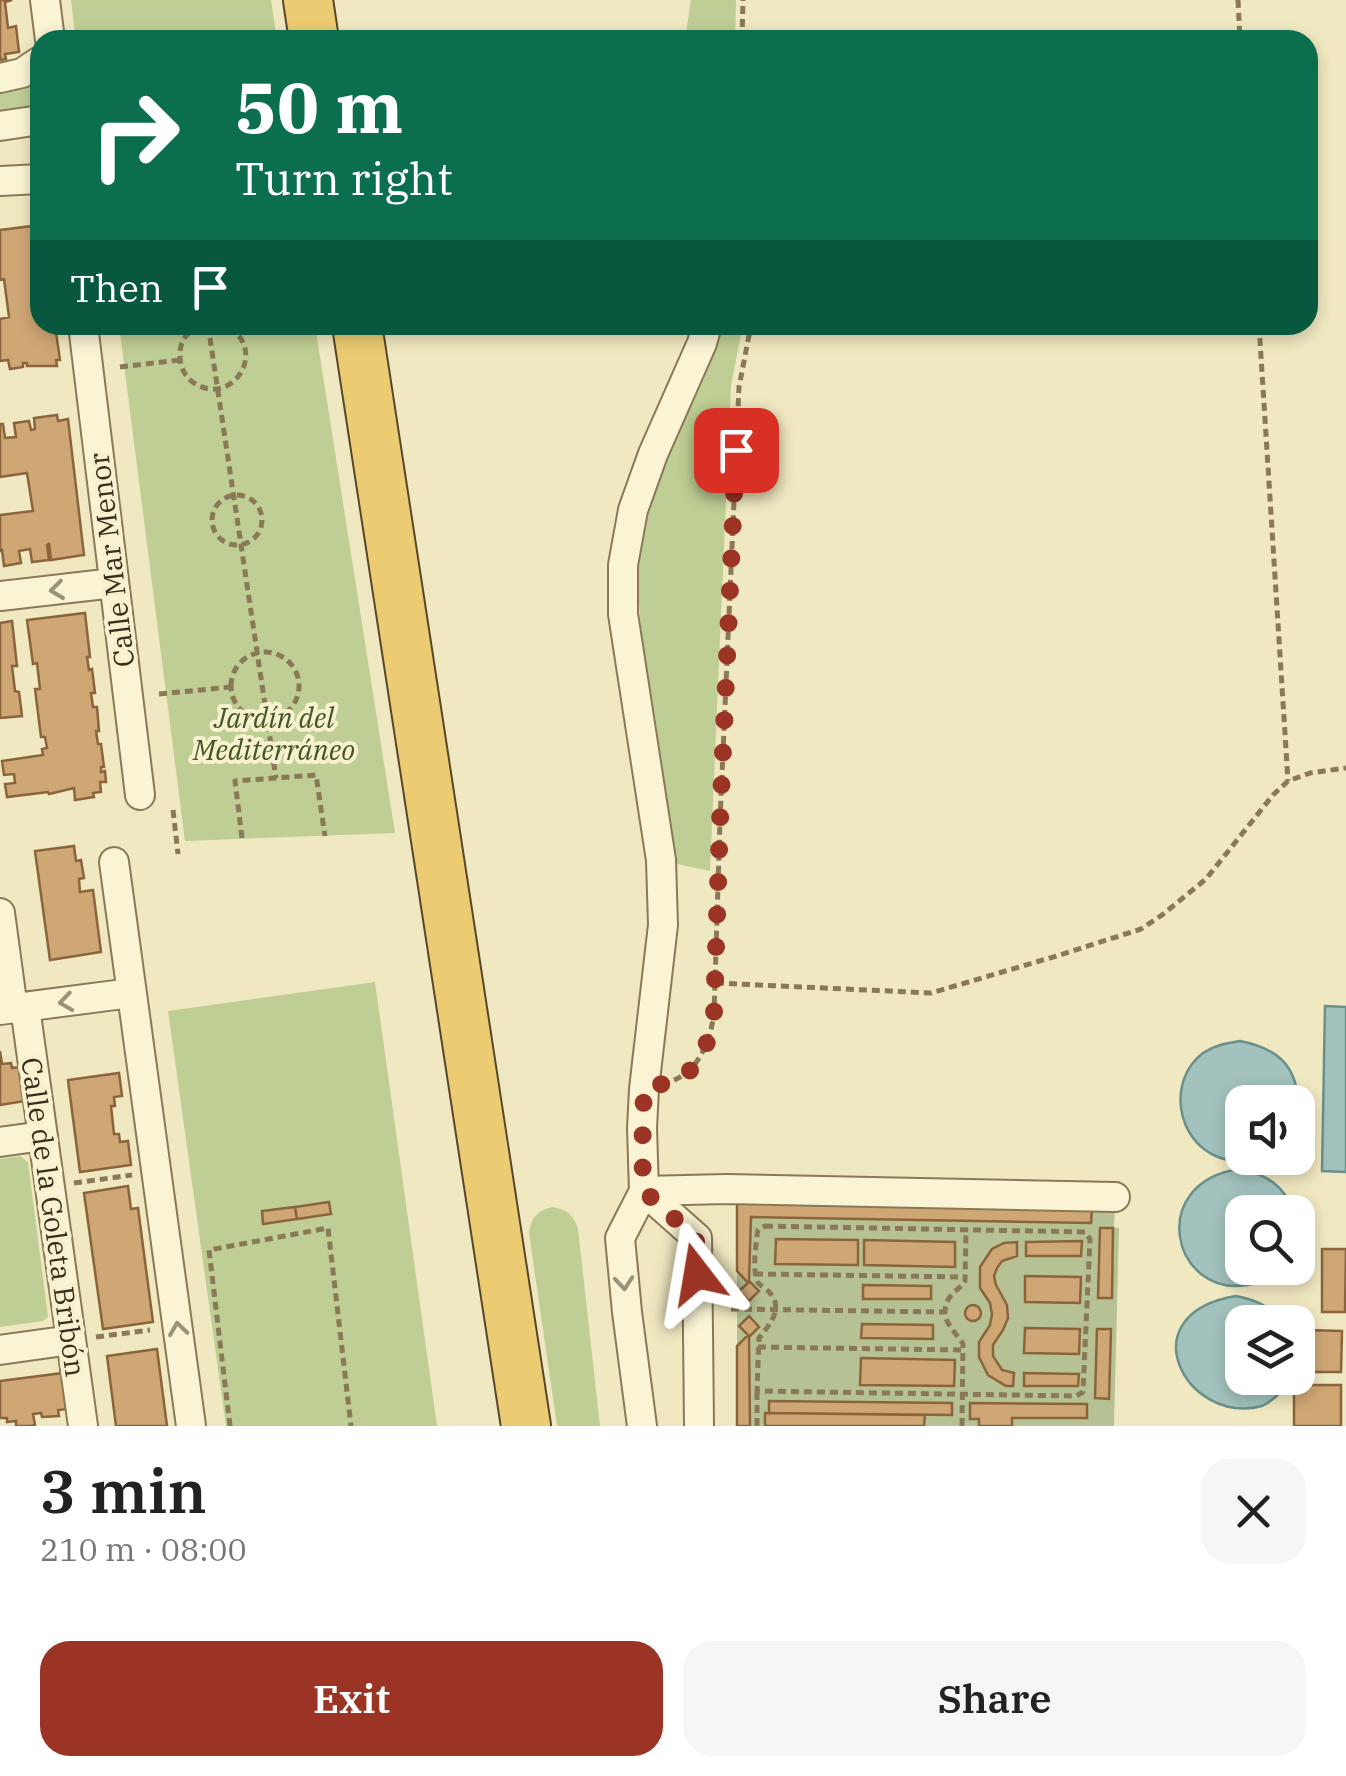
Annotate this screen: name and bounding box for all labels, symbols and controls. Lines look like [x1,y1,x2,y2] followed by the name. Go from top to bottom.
[235,61,403,152] text: 50 m
[70,70,200,200] icon: right
[235,149,453,207] text: Turn right
[183,260,238,315] icon: arrive
[70,263,163,312] text: Then
[694,408,779,493] pin
[709,423,764,478] icon: arrive
[79,450,143,669] street label: Calle Mar Menor
[49,578,65,599] one-way arrow
[192,699,355,768] park label: Jardín del Mediterráneo
[57,991,73,1012] one-way arrow
[13,1055,95,1379] street label: Calle de la Goleta Bribón
[1225,1085,1315,1395] map controls
[1225,1085,1315,1175] button: sound
[1225,1195,1315,1285] button: search
[645,1222,749,1326] position arrow
[613,1275,635,1291] one-way arrow
[1225,1305,1315,1395] button: layers
[168,1321,189,1337] one-way arrow
[40,1451,207,1530] text: 3 min
[1201,1459,1306,1564] button: close
[40,1528,247,1570] text: 210 m · 08:00
[40,1641,663,1756] button: Exit
[683,1641,1306,1756] button: Share

